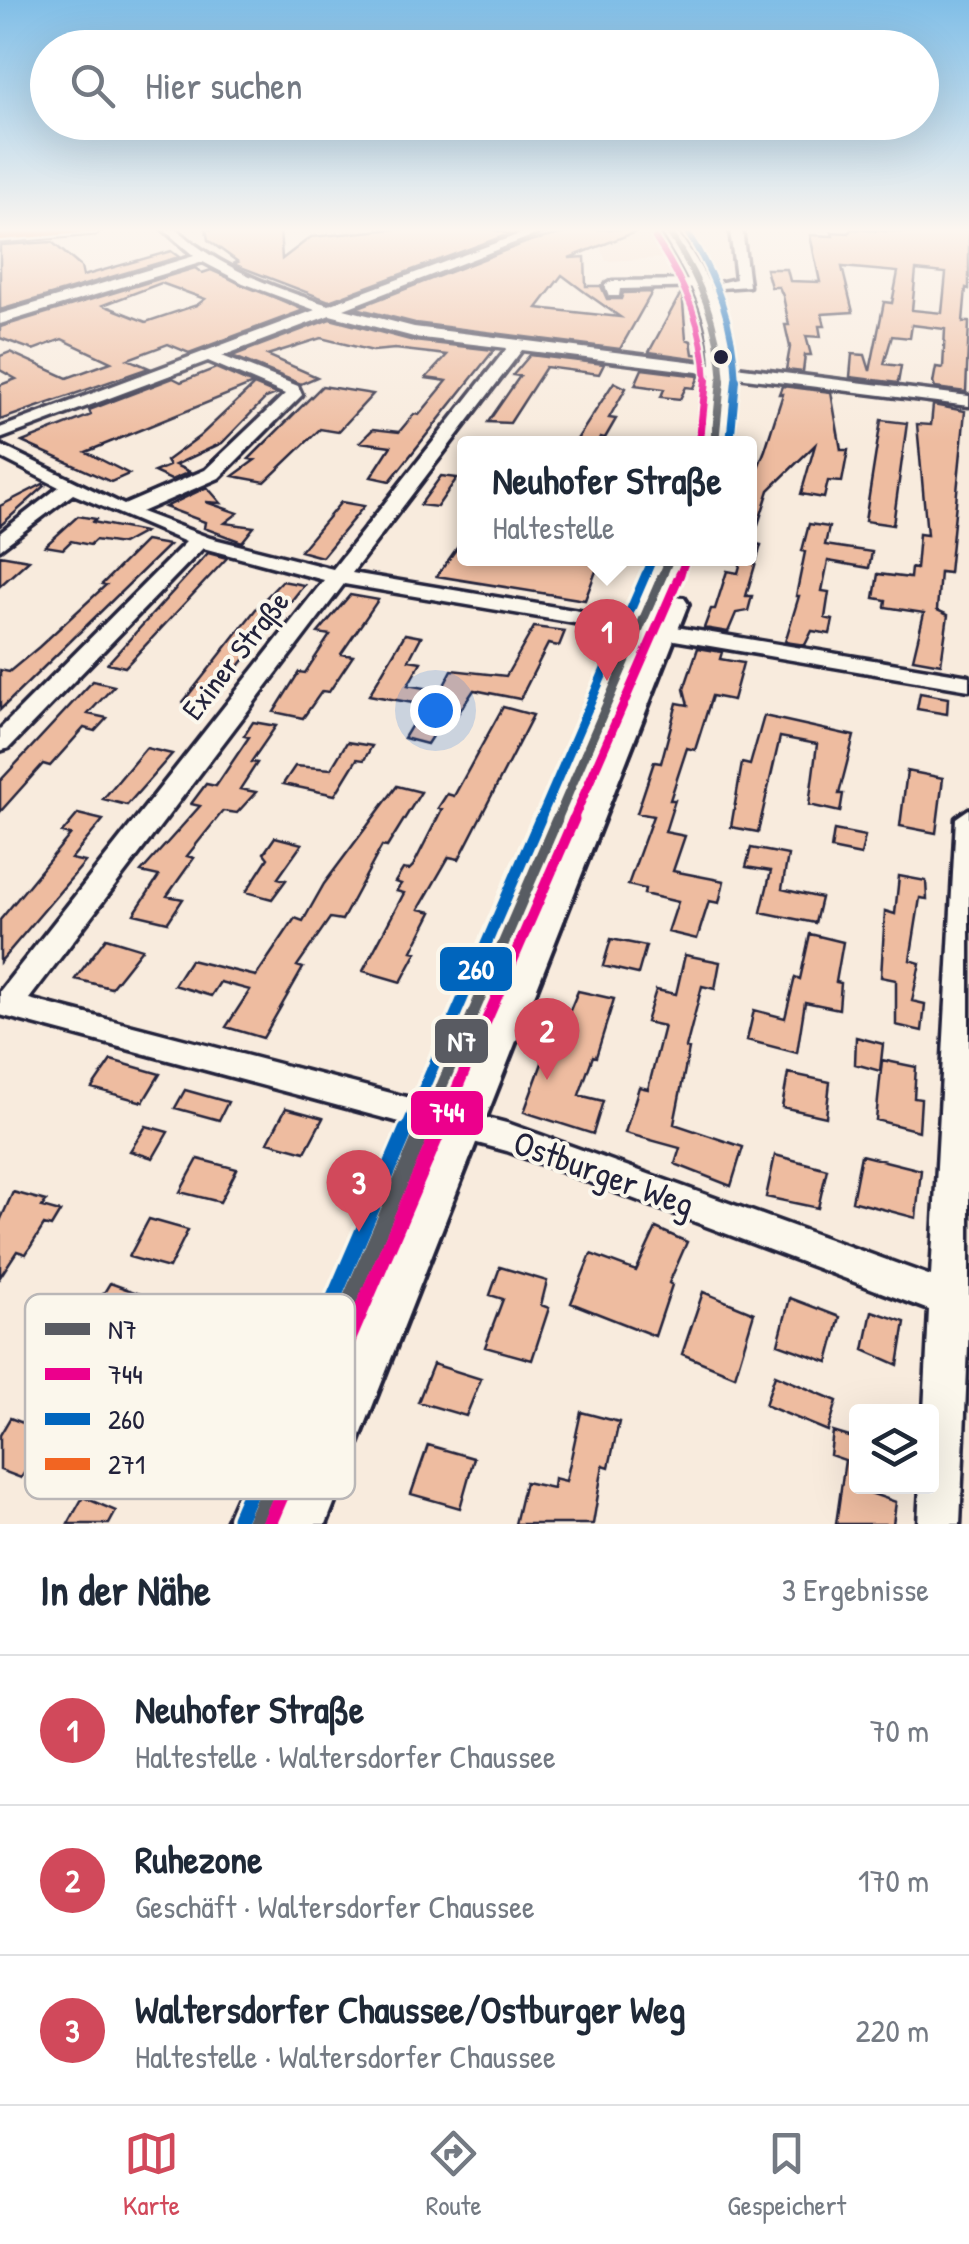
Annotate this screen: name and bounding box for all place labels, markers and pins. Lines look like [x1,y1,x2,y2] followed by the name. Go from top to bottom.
[711,347,731,367] unlabelled marker
[574,598,640,681] pin: 1
[514,998,580,1080] pin: 2
[326,1150,392,1232] pin: 3

